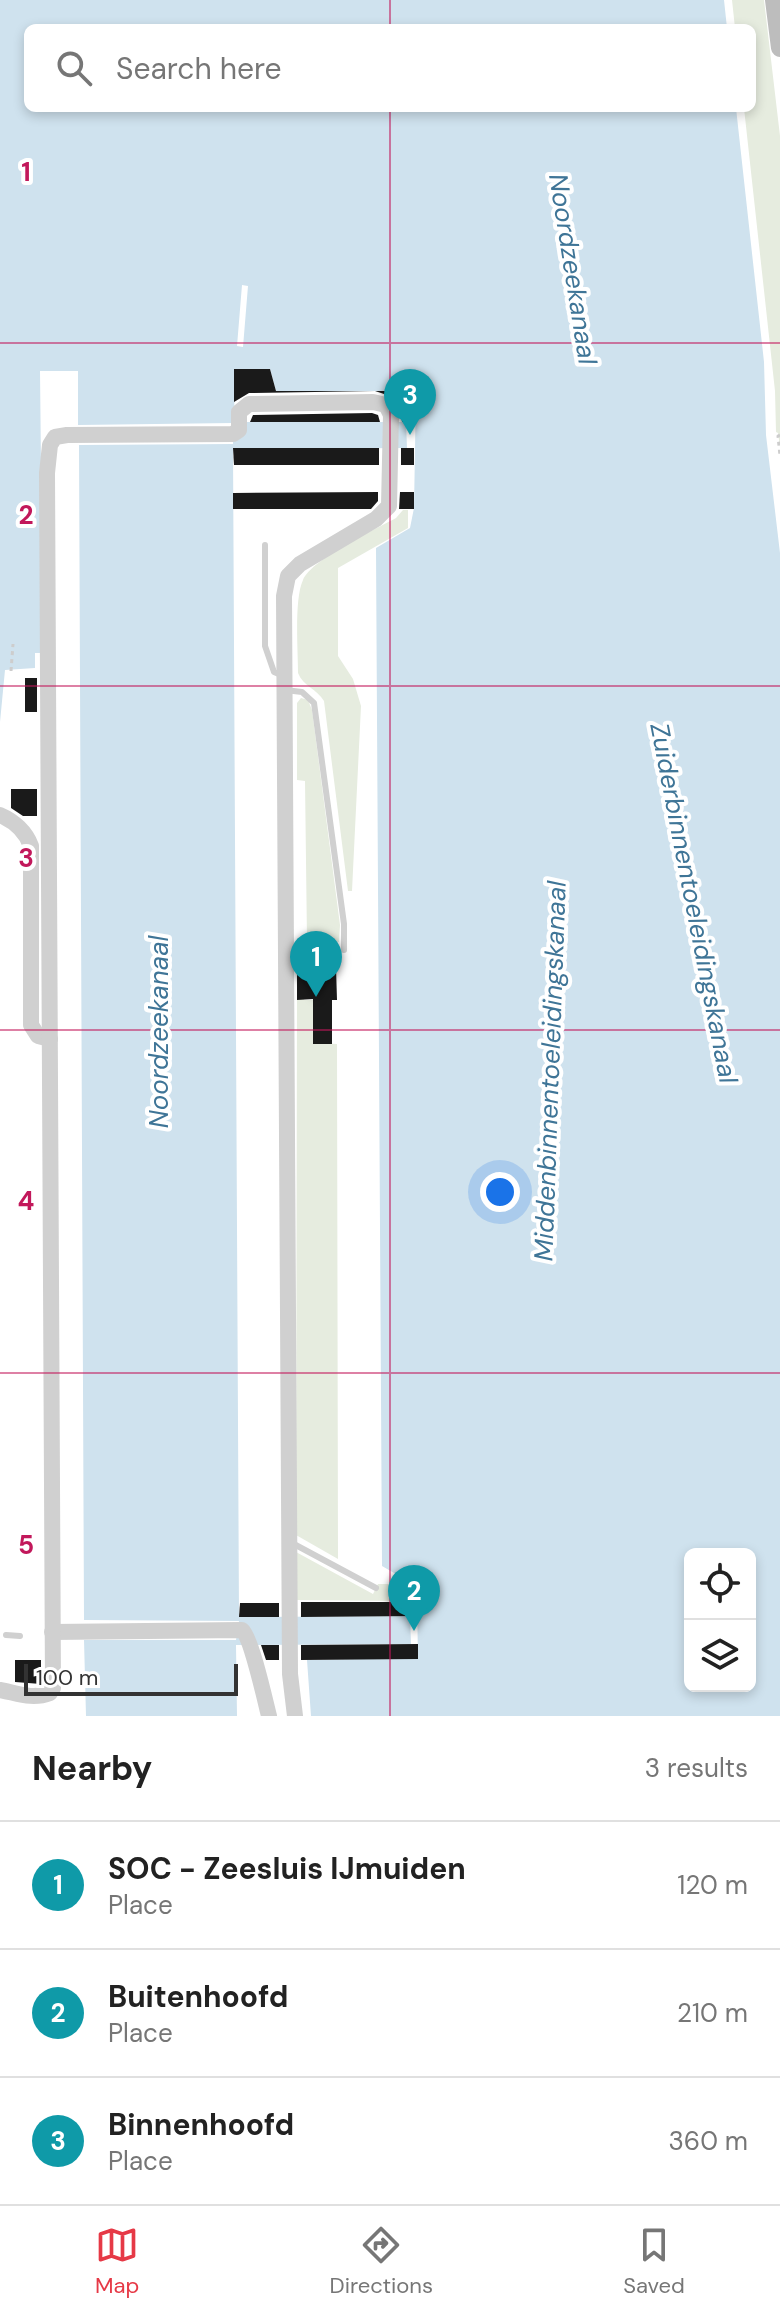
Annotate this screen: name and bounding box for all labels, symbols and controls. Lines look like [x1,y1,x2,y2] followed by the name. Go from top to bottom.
[24,24,756,112] search box
[52,46,96,90] icon: search
[116,49,282,88] text: Search here
[21,155,31,189] text: 1
[541,171,605,368] water label: Noordzeekanaal
[384,369,436,435] pin: 3
[18,498,34,532] text: 2
[642,720,746,1087] water label: Zuiderbinnentoeleidingskanaal
[18,841,34,875] text: 3
[526,879,574,1262] water label: Middenbinnentoeleidingskanaal
[290,931,342,997] pin: 1
[142,935,176,1128] water label: Noordzeekanaal
[480,1172,520,1212] your location
[18,1184,34,1218] text: 4
[18,1528,34,1562] text: 5
[684,1548,756,1692] map controls
[684,1548,756,1620] button: locate
[388,1565,440,1631] pin: 2
[684,1620,756,1692] button: layers
[24,1660,238,1696] scale bar
[36,1663,98,1692] text: 100 m
[32,1746,152,1791] text: Nearby
[645,1751,748,1785] text: 3 results
[108,1849,466,1888] text: SOC - Zeesluis IJmuiden
[53,1868,63,1902] text: 1
[677,1868,748,1902] text: 120 m
[108,1888,173,1922] text: Place
[108,1977,288,2016] text: Buitenhoofd
[50,1996,66,2030] text: 2
[677,1996,748,2030] text: 210 m
[108,2016,173,2050] text: Place
[108,2105,294,2144] text: Binnenhoofd
[50,2124,66,2158] text: 3
[668,2124,748,2158] text: 360 m
[108,2144,173,2178] text: Place
[95,2223,139,2300] tab: Map
[330,2223,433,2300] tab: Directions
[623,2223,685,2300] tab: Saved

